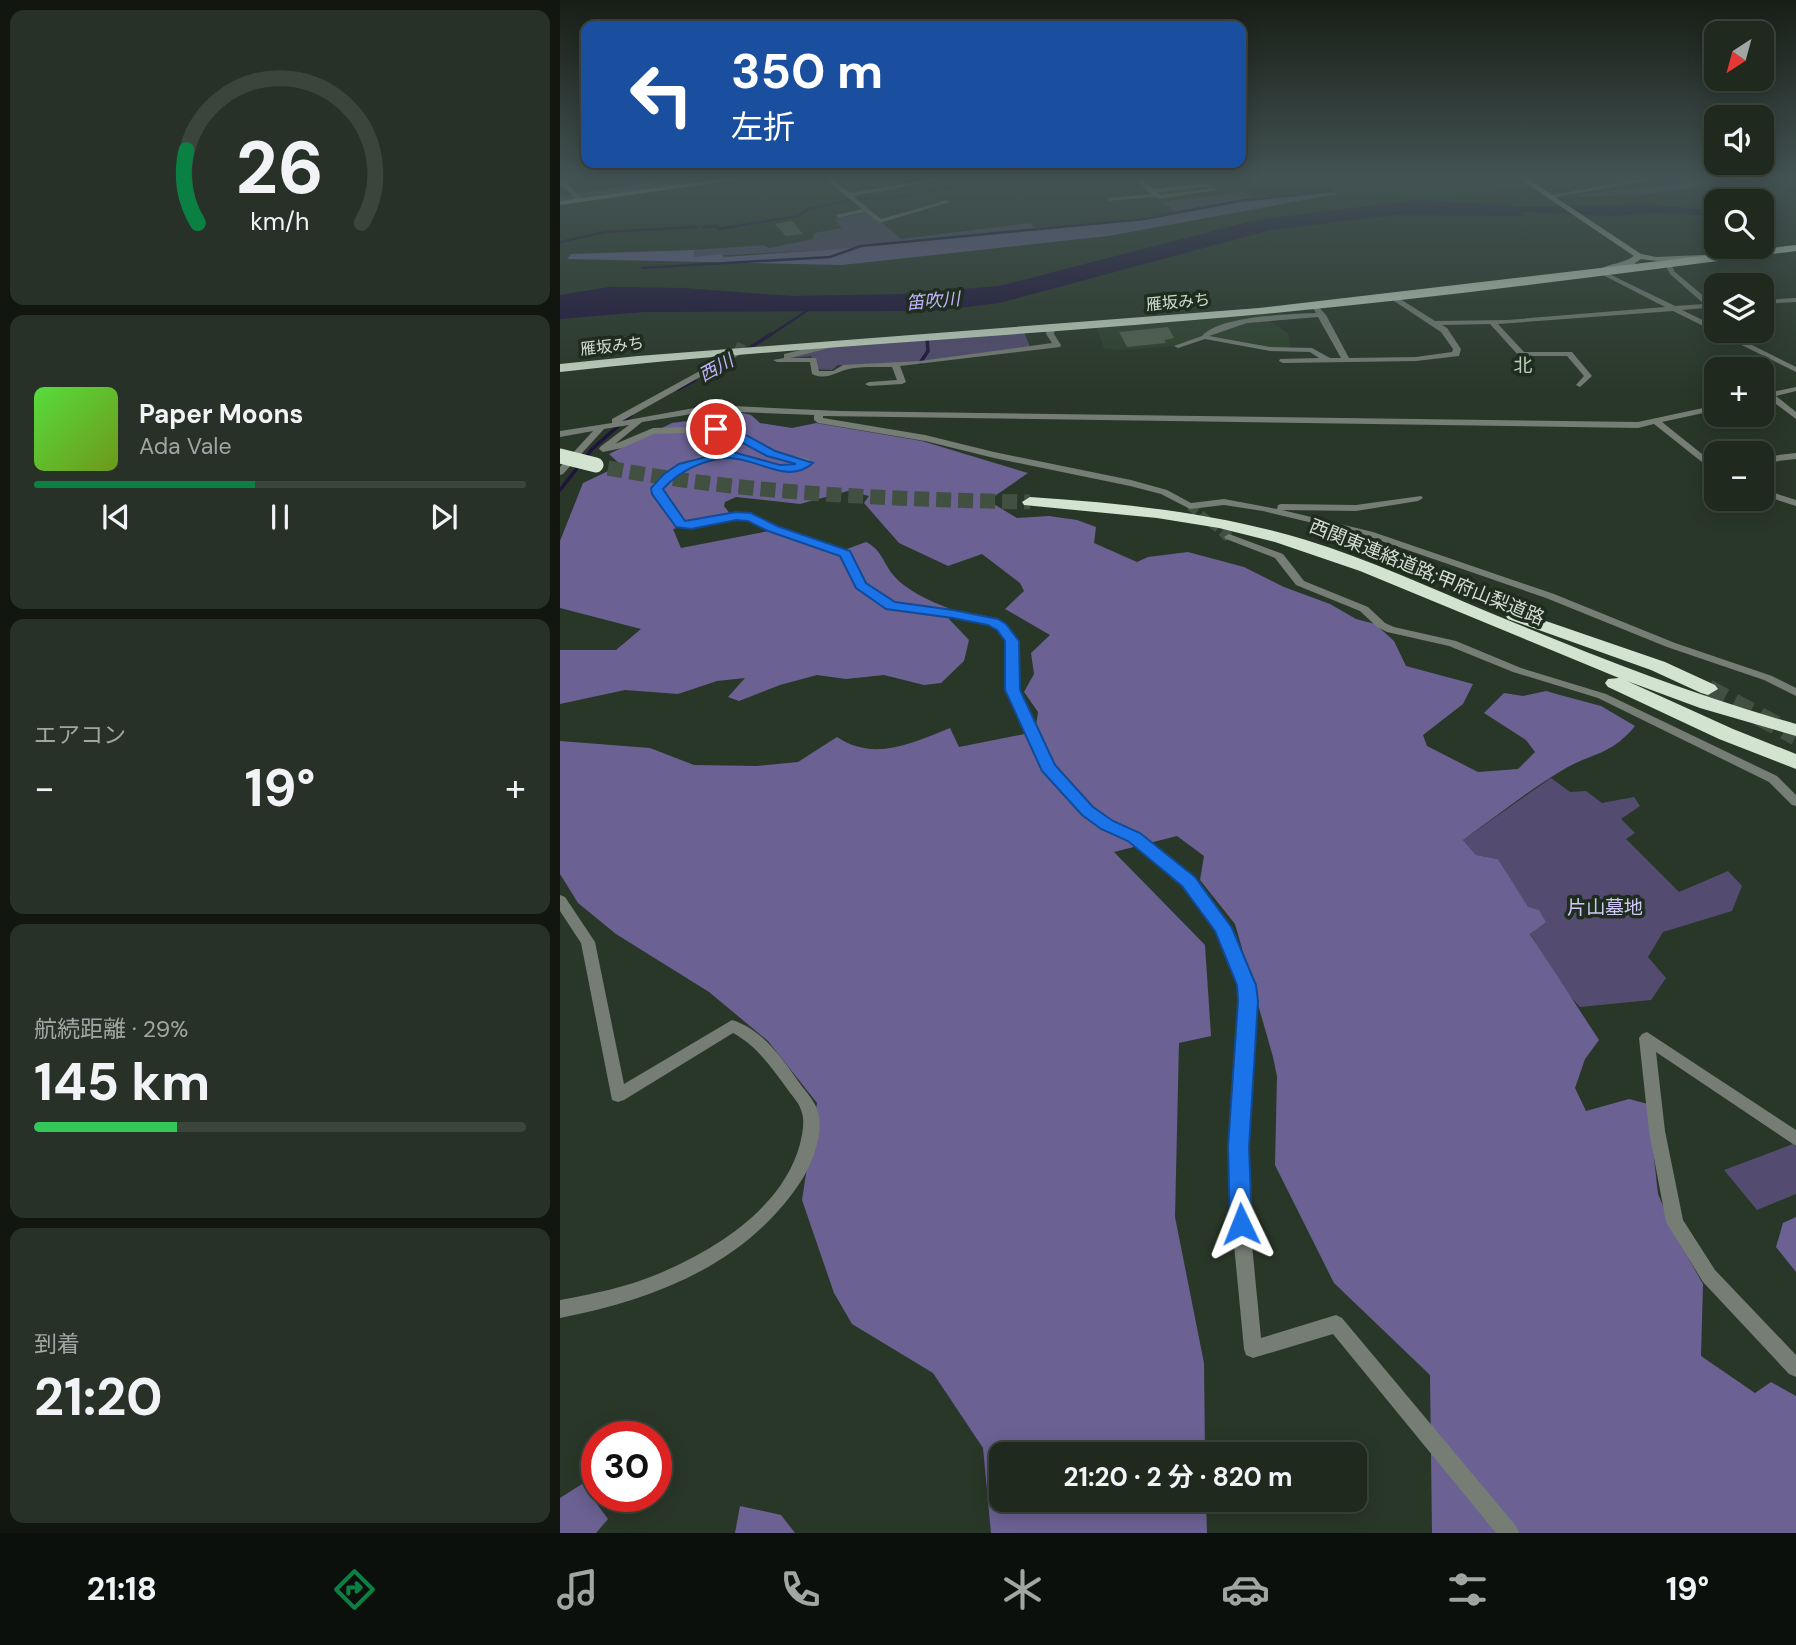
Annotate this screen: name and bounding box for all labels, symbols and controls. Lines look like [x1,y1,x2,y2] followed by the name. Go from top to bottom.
[1704,21,1774,91] north arrow
[1704,21,1774,511] map controls
[731,39,883,103] text: 350 m
[616,49,707,140] icon: left
[1704,105,1774,175] button: sound
[731,106,795,148] text: 左折
[236,122,324,217] text: 26
[1704,189,1774,259] button: search
[250,205,310,238] text: km/h
[1704,273,1774,343] button: layers
[905,287,963,315] water label: 笛吹川
[1145,289,1211,315] street label: 雁坂みち
[579,332,645,360] street label: 雁坂みち
[694,348,739,387] water label: 西川
[1513,353,1533,378] district label: 北
[1704,357,1774,427] button: +
[139,397,303,431] text: Paper Moons
[686,399,746,459] pin
[697,410,735,448] icon: arrive
[139,431,232,461] text: Ada Vale
[1704,441,1774,511] button: −
[97,498,135,536] icon: previous
[261,498,299,536] icon: pause
[425,498,463,536] icon: next
[1306,513,1548,631] street label: 西関東連絡道路;甲府山梨道路
[34,720,126,750] text: エアコン
[245,754,315,822] text: 19°
[34,763,55,813] text: −
[505,763,526,813] text: +
[1567,895,1643,920] park label: 片山墓地
[34,1014,188,1044] text: 航続距離 · 29%
[34,1048,210,1116] text: 145 km
[1204,1187,1278,1261] position arrow
[34,1329,80,1359] text: 到着
[34,1363,163,1431] text: 21:20
[581,1421,672,1512] speed limit sign: 30
[1064,1460,1292,1494] text: 21:20 · 2 分 · 820 m
[330,1565,379,1614] icon: directions
[553,1565,602,1614] icon: music
[776,1565,825,1614] icon: phone
[998,1565,1047,1614] icon: climate
[1221,1565,1270,1614] icon: car
[1443,1565,1492,1614] icon: filters
[87,1568,157,1610] text: 21:18
[1666,1568,1709,1610] text: 19°

